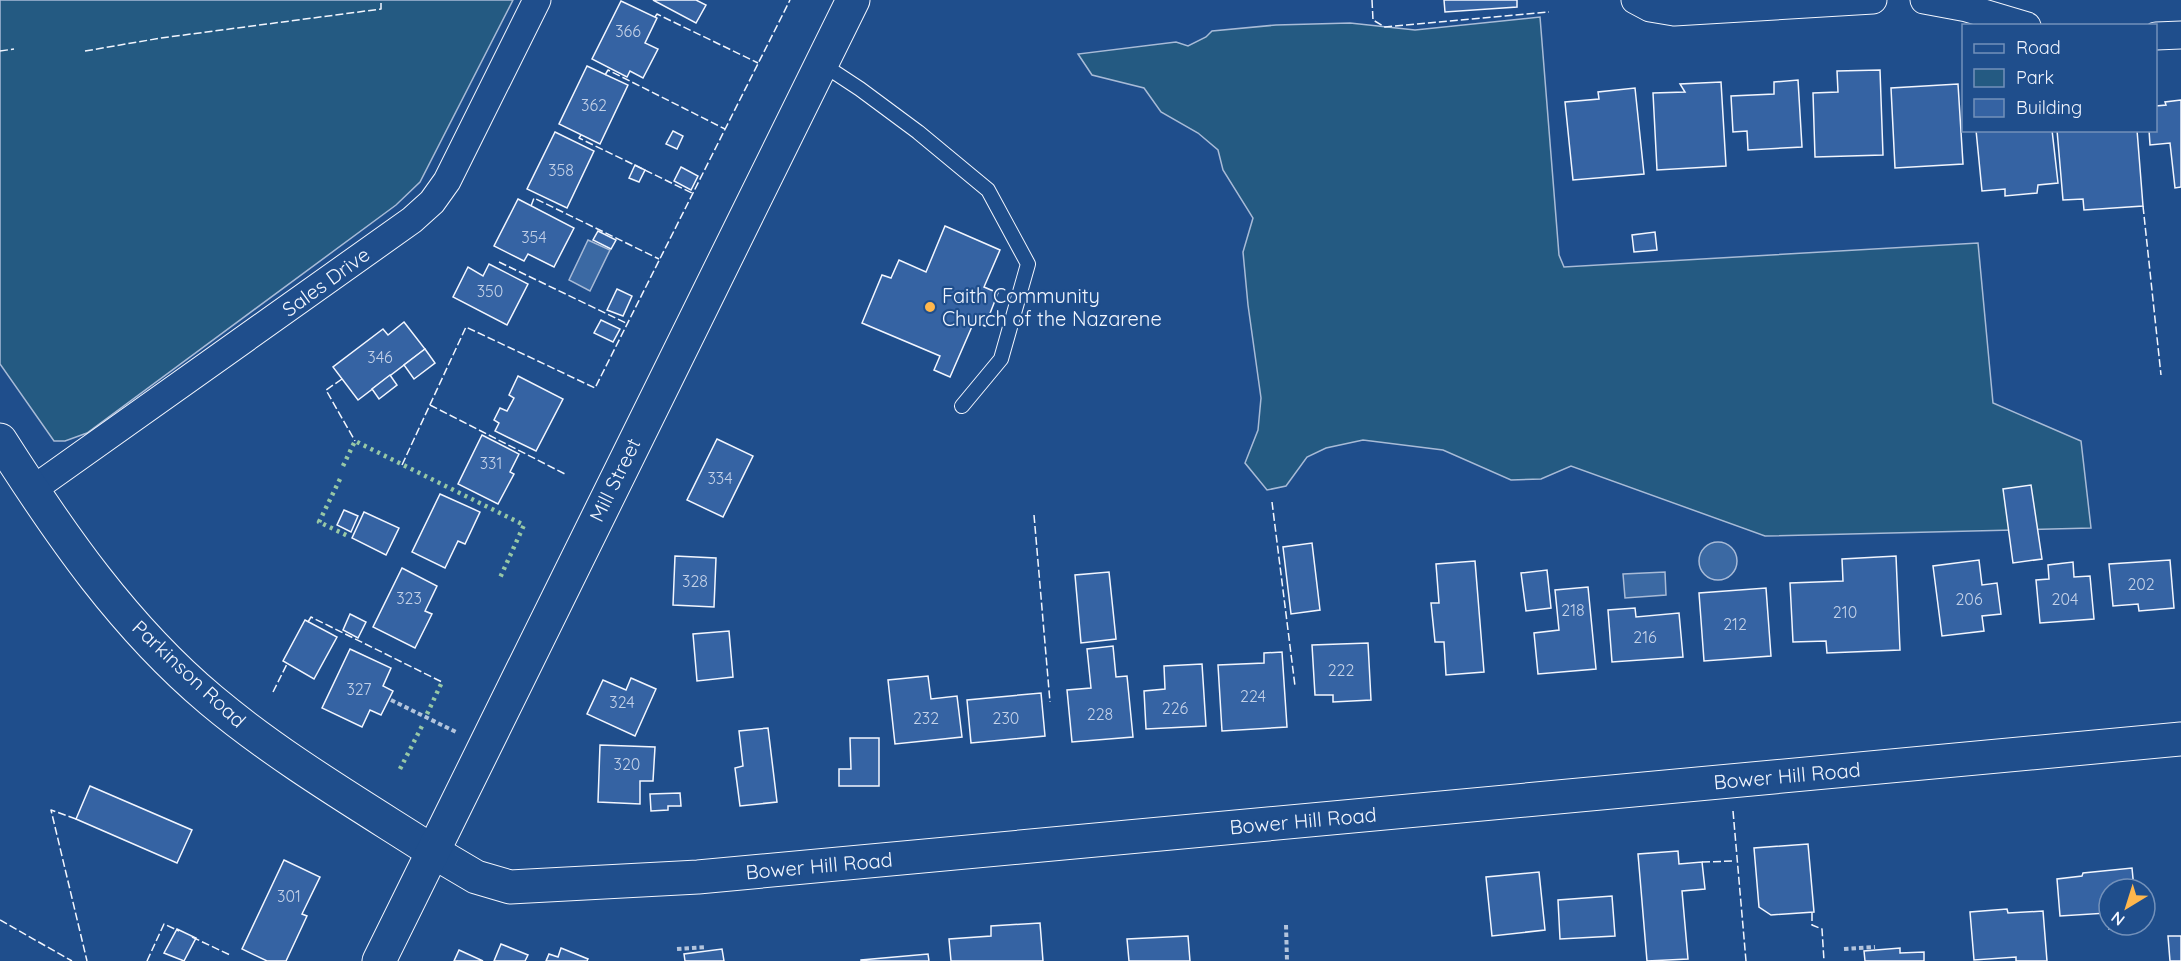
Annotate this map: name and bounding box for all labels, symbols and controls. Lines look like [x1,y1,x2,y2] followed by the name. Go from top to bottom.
[615,21,641,41] house number: 366
[1962,24,2157,132] legend
[2016,36,2061,59] text: Road
[2016,66,2054,89] text: Park
[581,95,607,115] house number: 362
[2016,96,2082,119] text: Building
[548,160,574,180] house number: 358
[521,227,547,247] house number: 354
[277,241,374,322] street label: Sales Drive
[477,281,503,301] house number: 350
[942,283,1162,331] place label: Faith Community Church of the Nazarene
[923,300,937,314] marker: Faith Community Church of the Nazarene
[367,347,393,367] house number: 346
[584,434,646,526] street label: Mill Street
[480,453,502,473] house number: 331
[707,468,733,488] house number: 334
[682,571,708,591] house number: 328
[2127,574,2155,594] house number: 202
[396,588,422,608] house number: 323
[1956,589,1983,609] house number: 206
[2052,589,2078,609] house number: 204
[1561,600,1585,620] house number: 218
[1833,602,1857,622] house number: 210
[1723,614,1747,634] house number: 212
[127,615,251,733] street label: Parkinson Road
[1633,627,1657,647] house number: 216
[1328,660,1354,680] house number: 222
[346,679,372,699] house number: 327
[1240,686,1266,706] house number: 224
[609,692,635,712] house number: 324
[1162,698,1189,718] house number: 226
[1087,704,1113,724] house number: 228
[913,708,939,728] house number: 232
[993,708,1019,728] house number: 230
[614,754,640,774] house number: 320
[1712,757,1862,794] street label: Bower Hill Road
[1228,802,1378,839] street label: Bower Hill Road
[744,847,894,884] street label: Bower Hill Road
[2097,877,2157,937] north arrow
[277,886,301,906] house number: 301
[2107,907,2129,930] text: N

